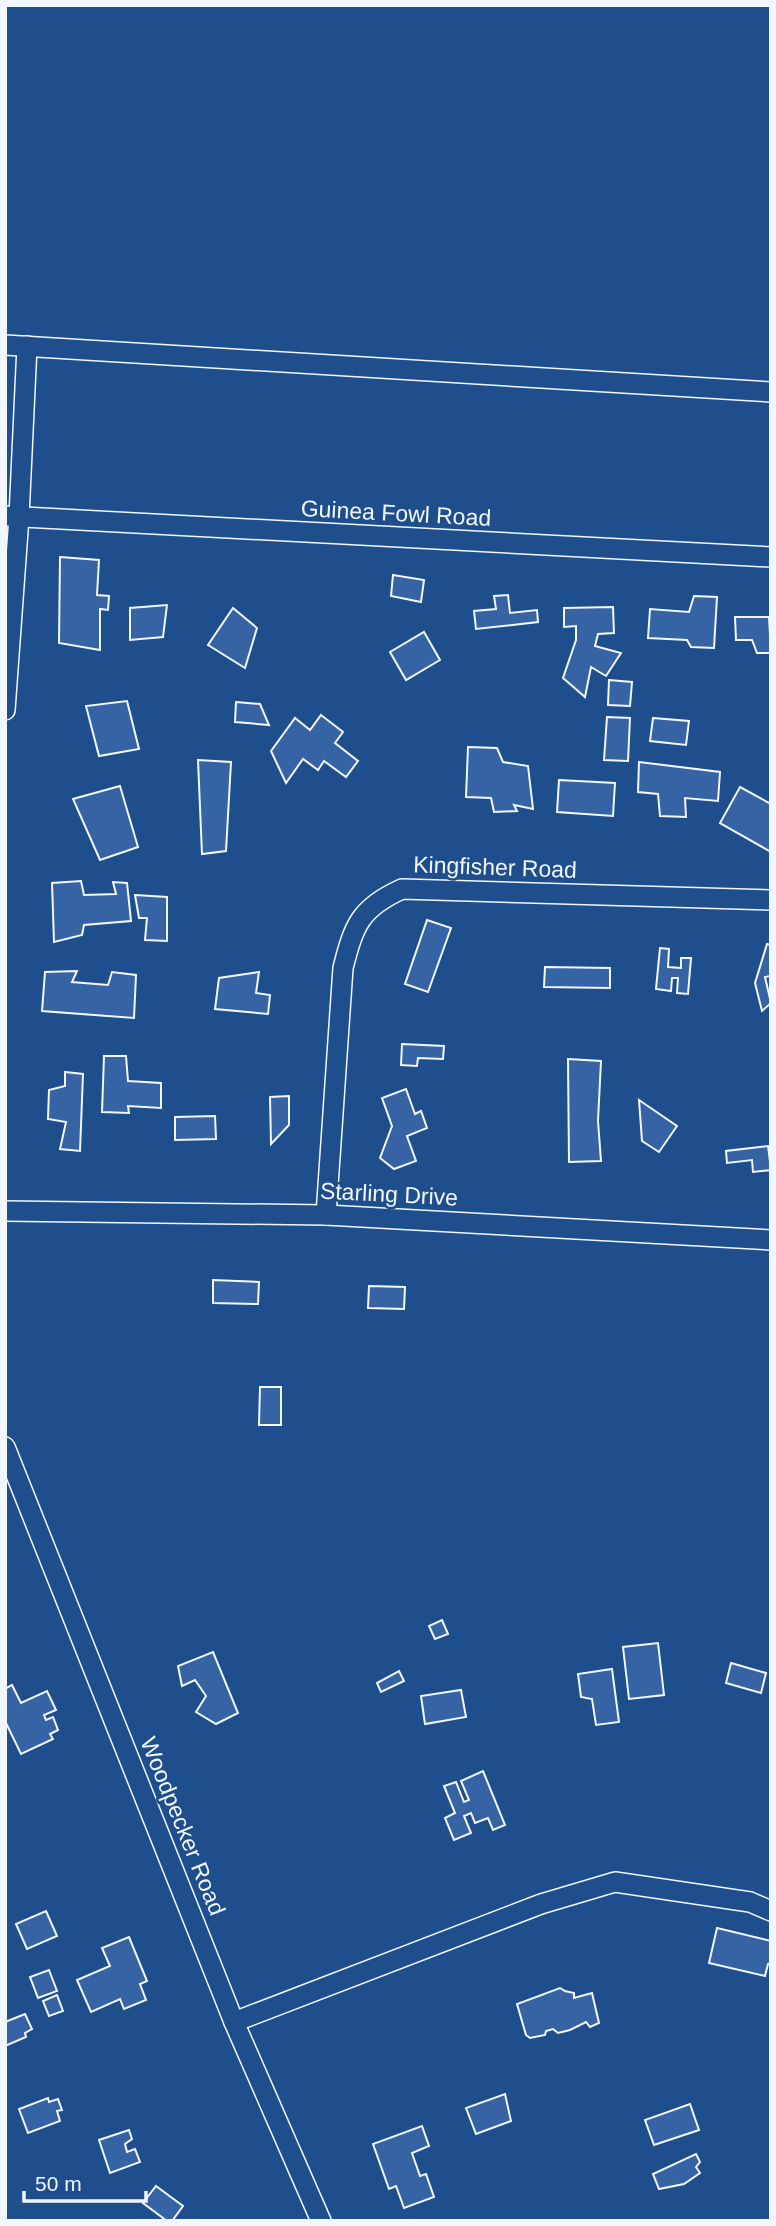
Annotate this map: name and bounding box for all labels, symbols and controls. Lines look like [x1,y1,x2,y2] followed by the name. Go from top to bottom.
[300,495,492,531] street label: Guinea Fowl Road
[413,851,577,883] street label: Kingfisher Road
[319,1177,459,1211] street label: Starling Drive
[135,1733,231,1919] street label: Woodpecker Road
[24,2160,147,2204] scale bar
[35,2172,82,2195] text: 50 m

